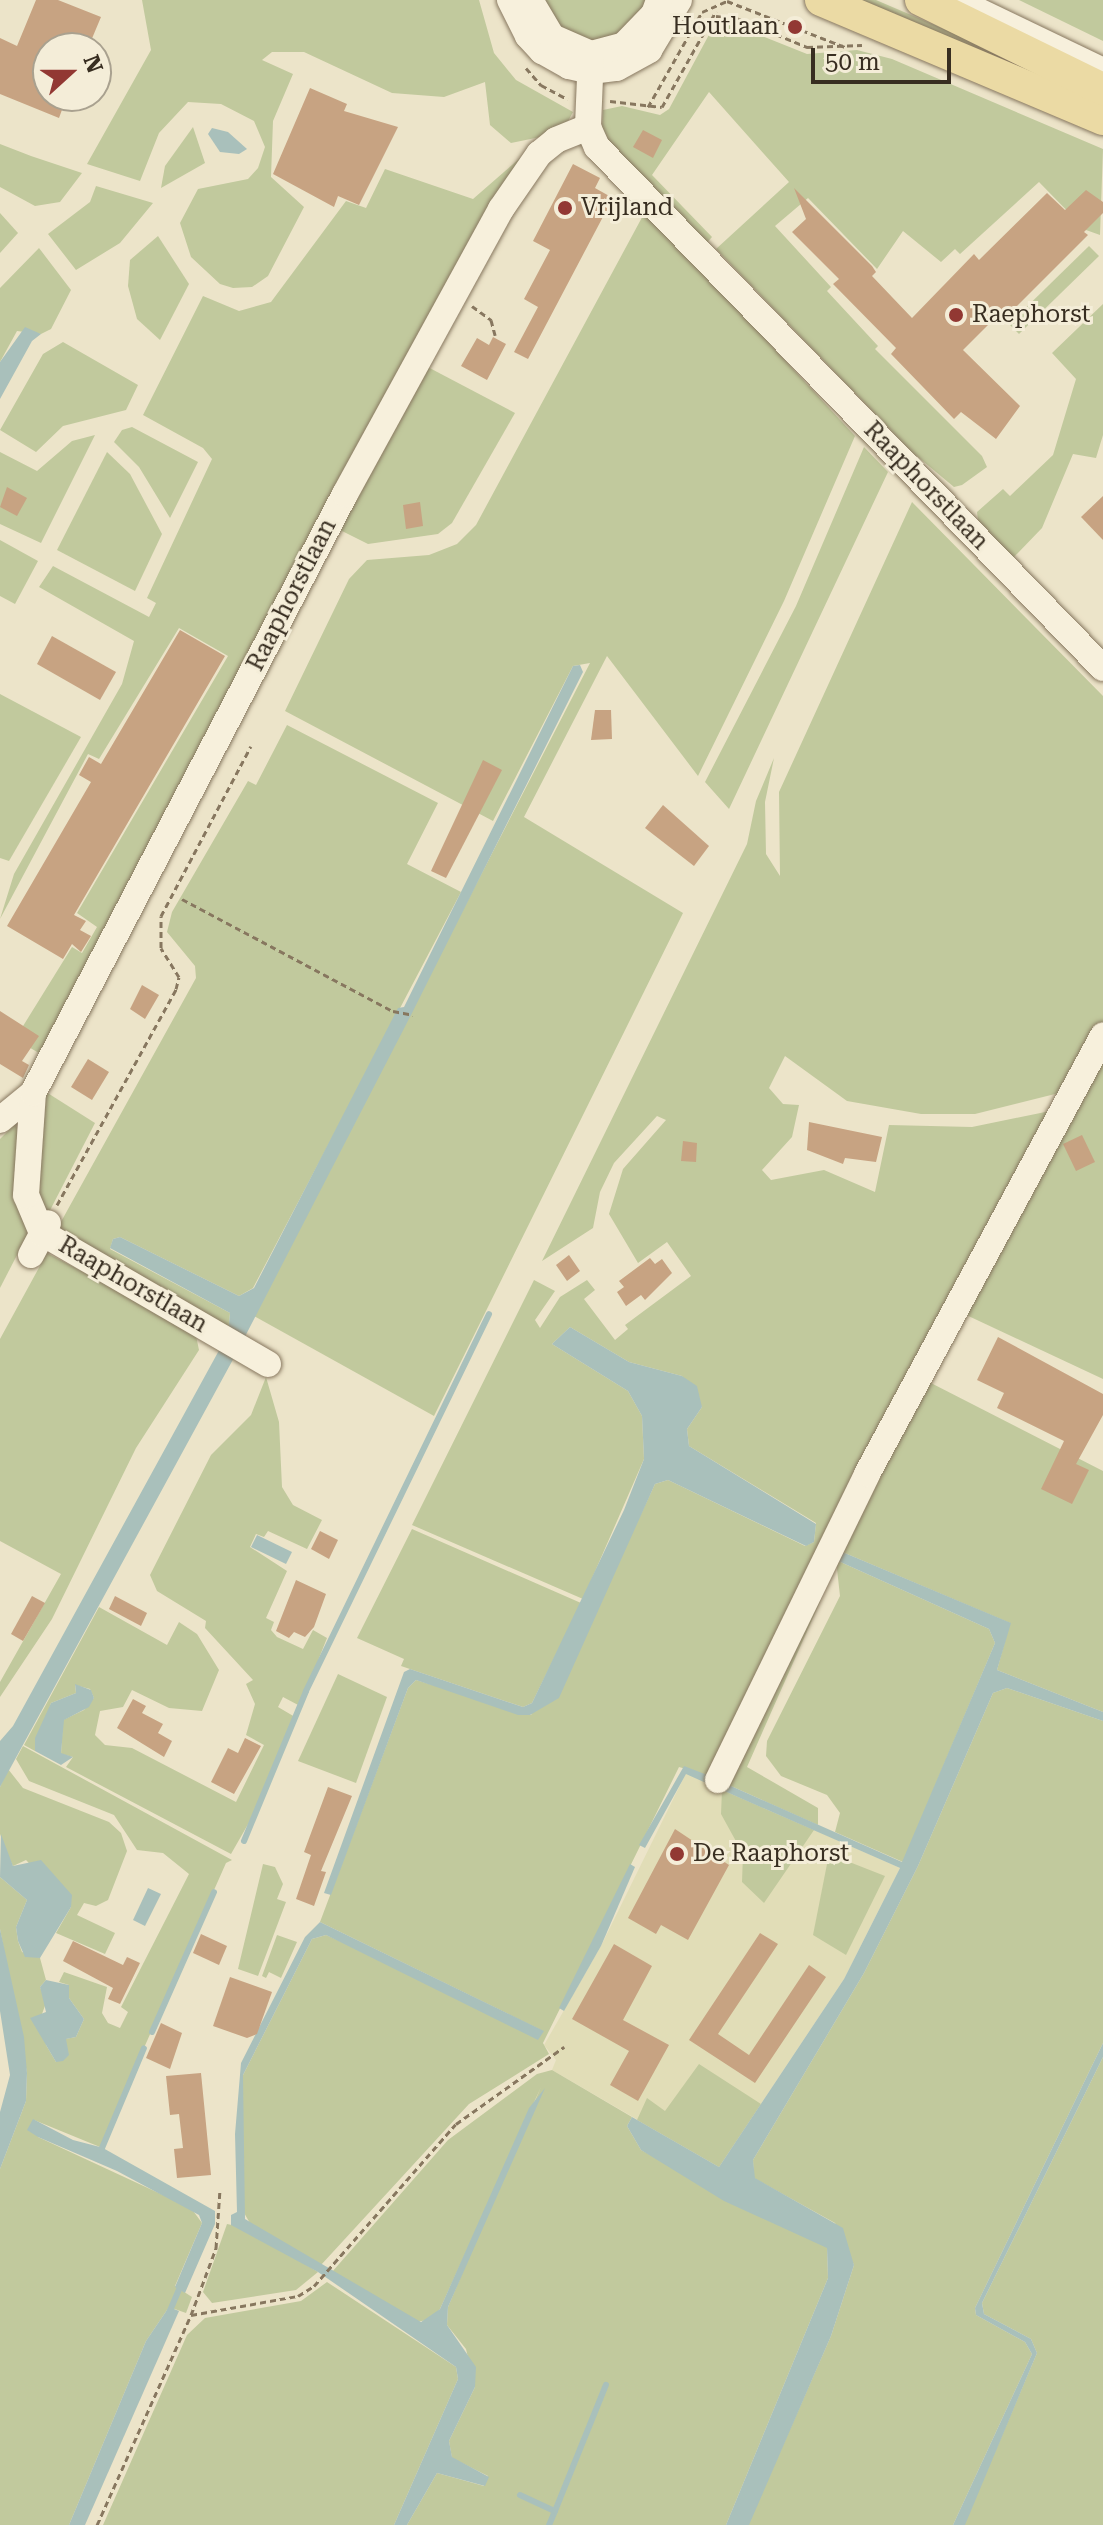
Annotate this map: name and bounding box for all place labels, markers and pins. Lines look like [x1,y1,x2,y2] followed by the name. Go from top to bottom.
[672,13,779,41] place label: Houtlaan
[786,18,804,36] marker: Houtlaan
[581,194,673,222] place label: Vrijland
[556,199,574,217] marker: Vrijland
[972,301,1091,329] place label: Raephorst
[947,306,965,324] marker: Raephorst
[693,1840,849,1868] place label: De Raaphorst
[668,1845,686,1863] marker: De Raaphorst

